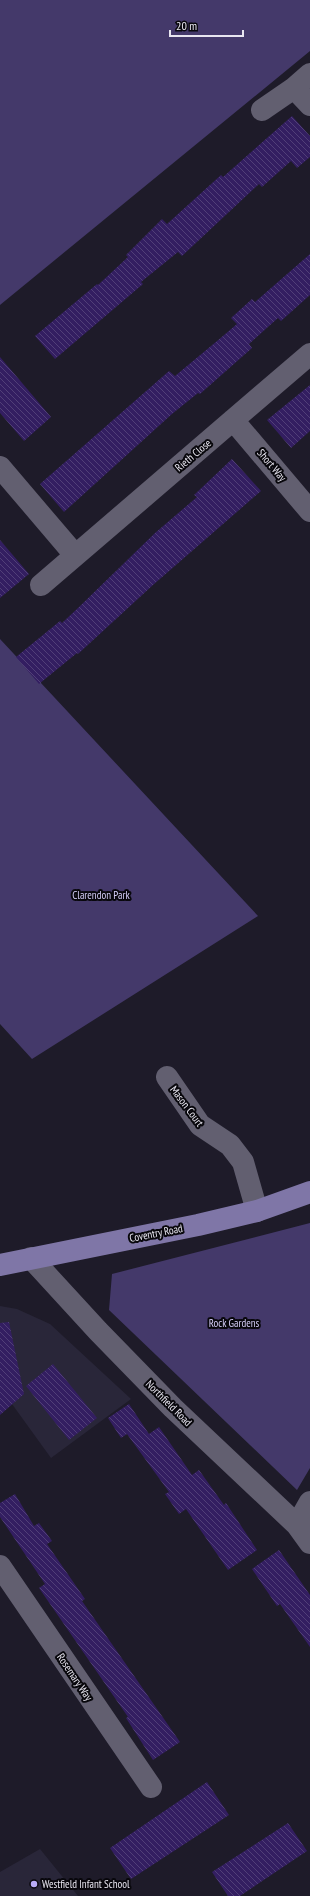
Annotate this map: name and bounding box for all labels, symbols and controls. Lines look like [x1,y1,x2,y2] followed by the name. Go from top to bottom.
[170,12,243,38] scale bar
[176,18,197,33] text: 20 m
[172,436,214,474] street label: Rieth Close
[254,446,290,485] street label: Short Way
[72,888,130,902] park label: Clarendon Park
[167,1083,207,1129] street label: Mason Court
[128,1221,184,1245] street label: Coventry Road
[209,1316,260,1330] park label: Rock Gardens
[143,1377,195,1429] street label: Northfield Road
[54,1651,96,1704] street label: Rosemary Way
[42,1877,130,1891] place label: Westfield Infant School
[29,1879,39,1889] marker: Westfield Infant School

